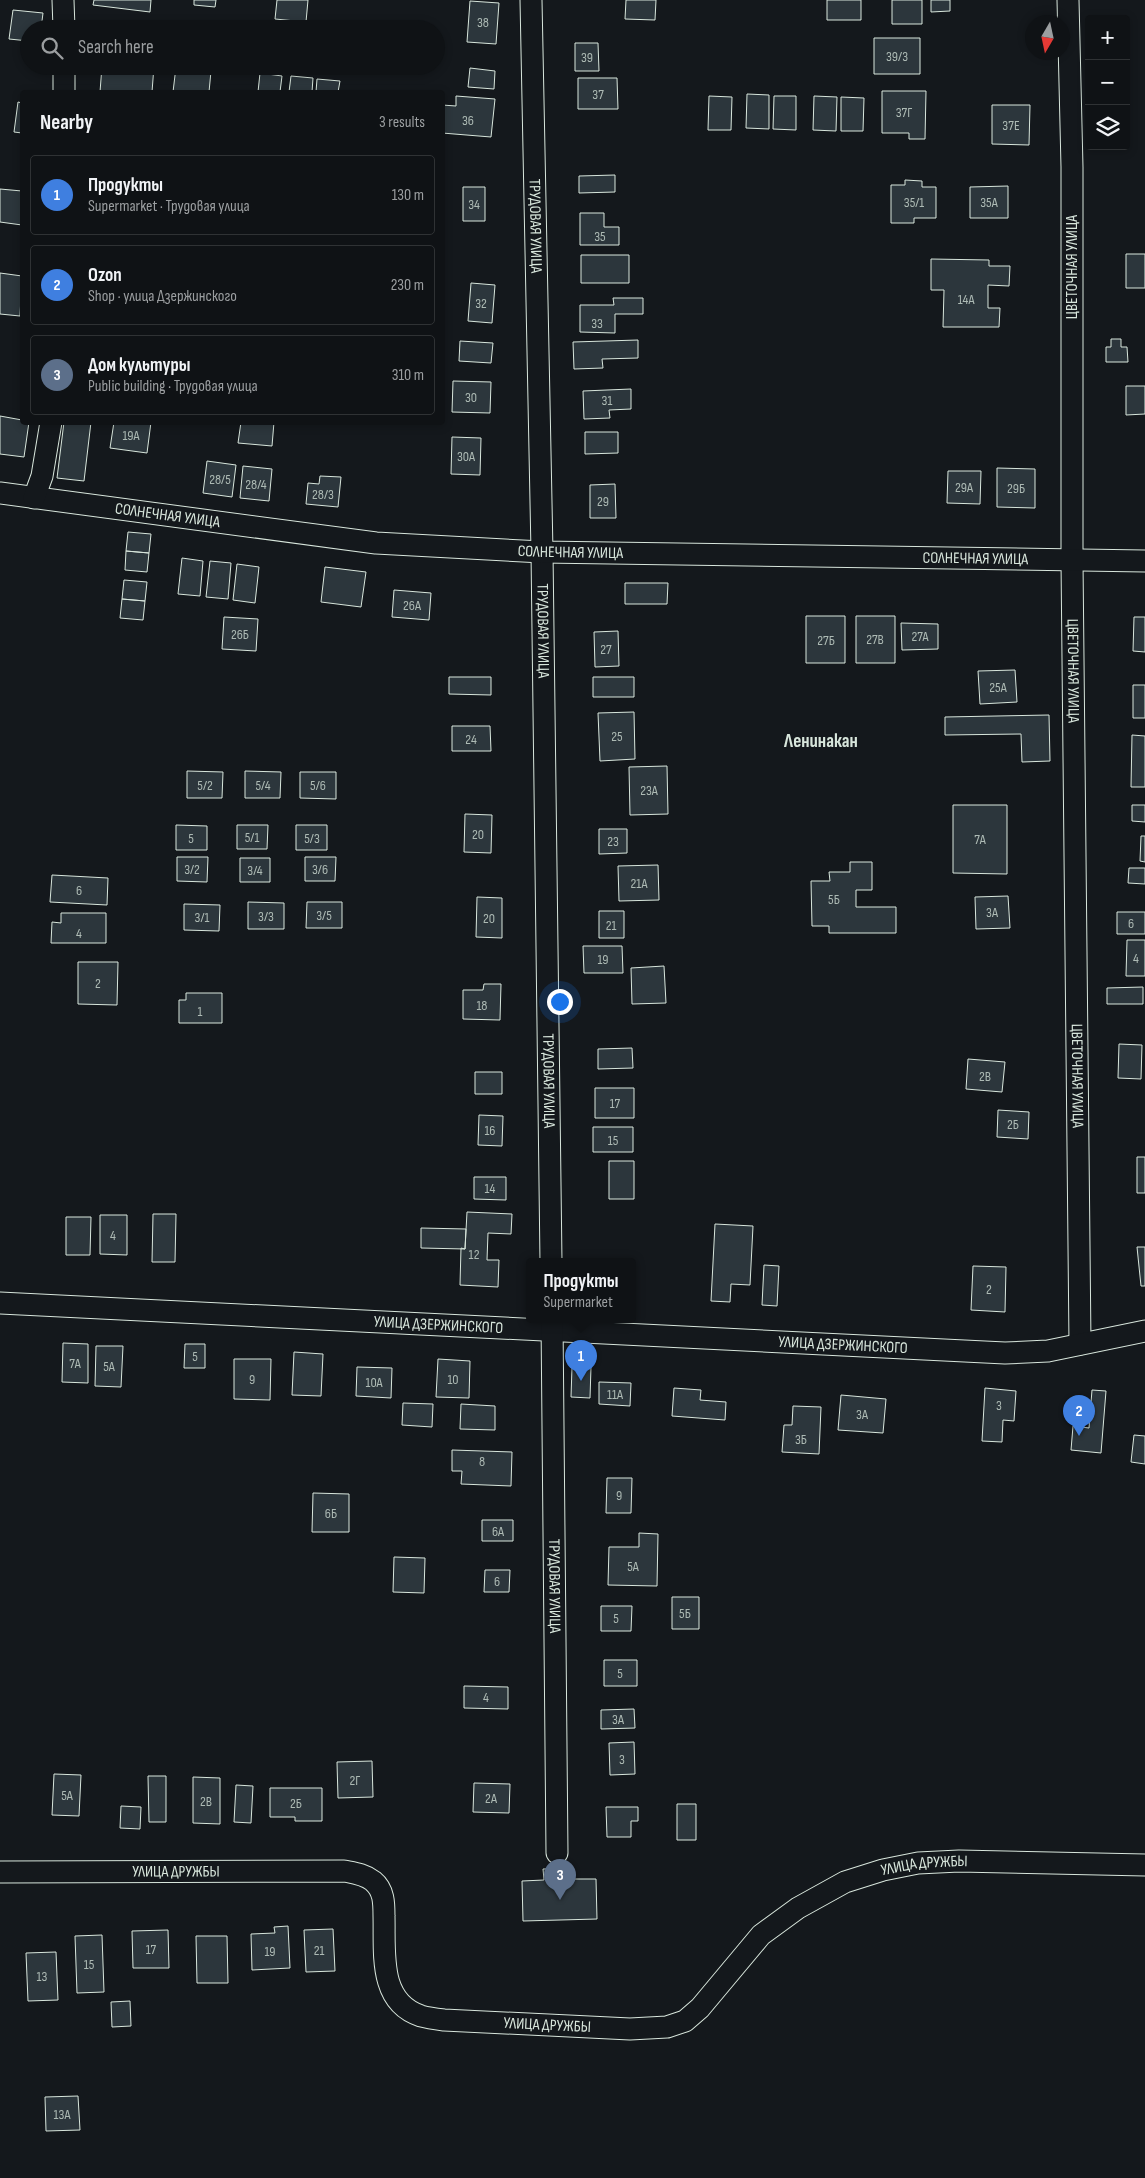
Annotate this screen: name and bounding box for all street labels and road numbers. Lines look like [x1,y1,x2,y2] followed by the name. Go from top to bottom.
[525,178,546,274] street label: ТРУДОВАЯ УЛИЦА
[1063,215,1082,319] street label: ЦВЕТОЧНАЯ УЛИЦА
[114,499,221,532] street label: СОЛНЕЧНАЯ УЛИЦА
[517,541,624,563] street label: СОЛНЕЧНАЯ УЛИЦА
[922,548,1028,569] street label: СОЛНЕЧНАЯ УЛИЦА
[533,583,553,679] street label: ТРУДОВАЯ УЛИЦА
[1063,619,1083,723] street label: ЦВЕТОЧНАЯ УЛИЦА
[1067,1024,1087,1128] street label: ЦВЕТОЧНАЯ УЛИЦА
[539,1033,559,1128] street label: ТРУДОВАЯ УЛИЦА
[373,1312,504,1338] street label: УЛИЦА ДЗЕРЖИНСКОГО
[778,1332,908,1358] street label: УЛИЦА ДЗЕРЖИНСКОГО
[545,1539,564,1634] street label: ТРУДОВАЯ УЛИЦА
[879,1851,968,1880] street label: УЛИЦА ДРУЖБЫ
[132,1862,220,1881] street label: УЛИЦА ДРУЖБЫ
[503,2013,591,2037] street label: УЛИЦА ДРУЖБЫ

